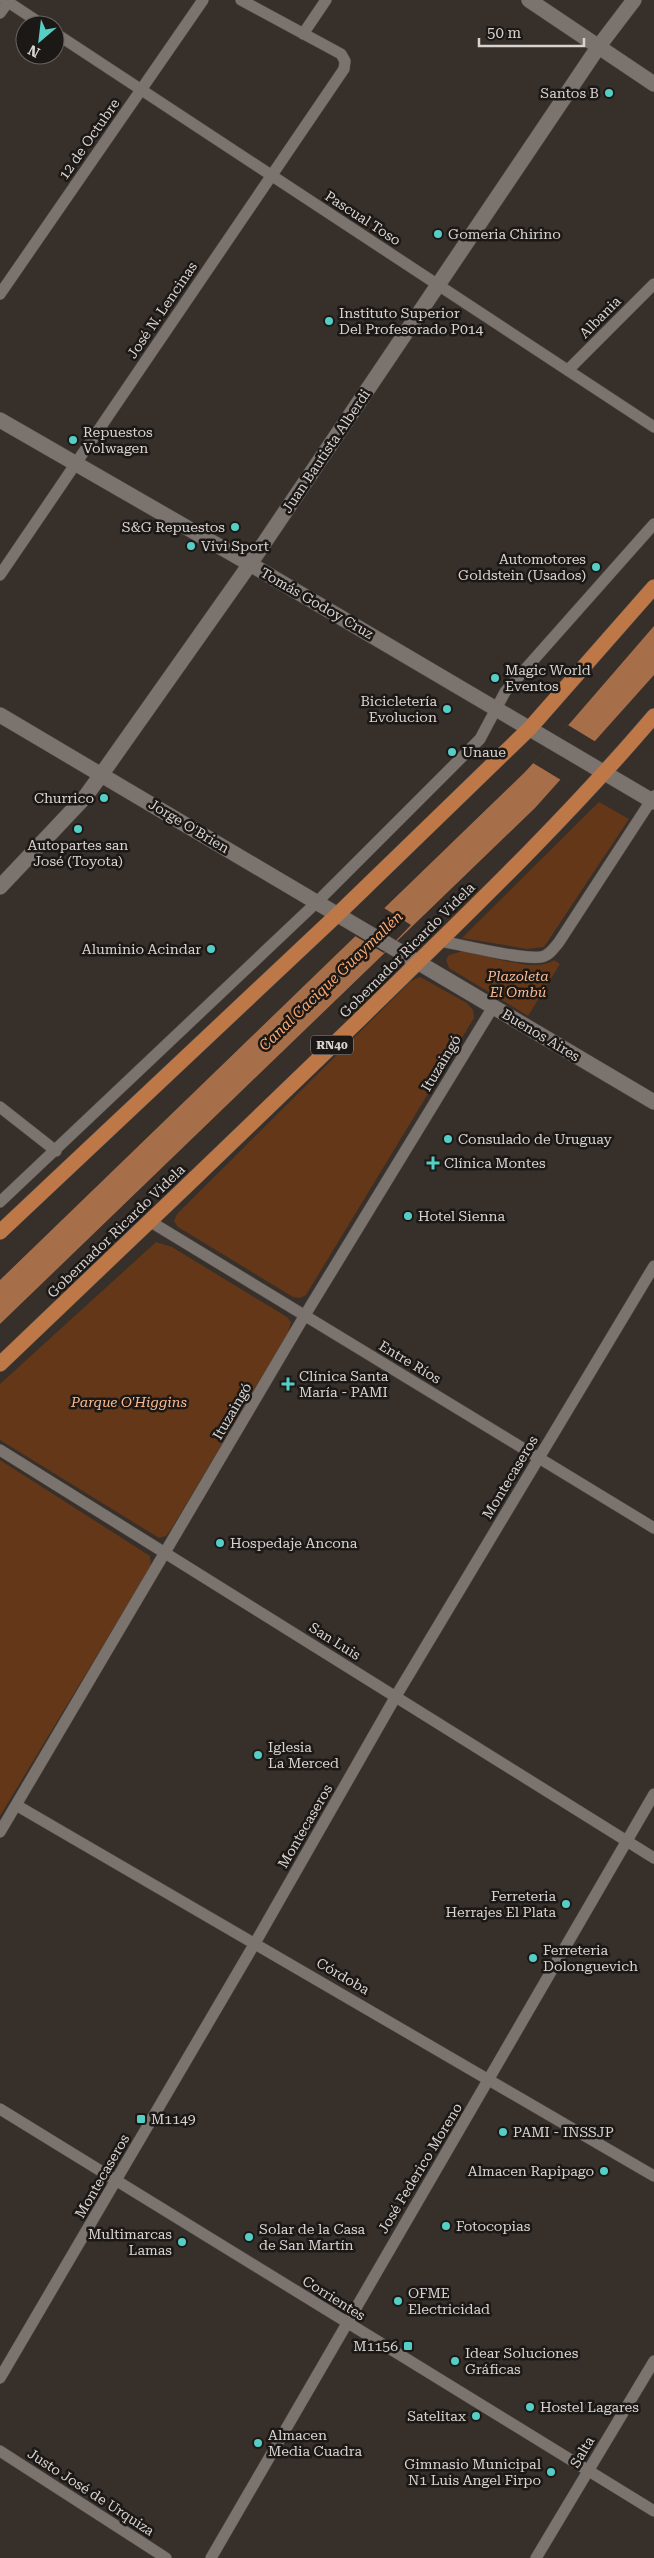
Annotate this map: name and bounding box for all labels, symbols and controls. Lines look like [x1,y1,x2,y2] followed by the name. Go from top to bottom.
[15,15,65,65] north arrow
[479,15,584,47] scale bar
[487,24,522,42] text: 50 m
[25,42,42,61] text: N
[540,85,599,101] place label: Santos B
[603,87,615,99] marker: Santos B
[55,95,123,182] street label: 12 de Octubre
[322,188,404,248] street label: Pascual Toso
[448,226,561,242] place label: Gomeria Chirino
[432,228,444,240] marker: Gomeria Chirino
[124,258,200,361] street label: José N. Lencinas
[576,293,624,341] street label: Albania
[339,305,484,337] place label: Instituto Superior Del Profesorado P014
[323,315,335,327] marker: Instituto Superior Del Profesorado P014
[279,386,373,516] street label: Juan Bautista Alberdi
[83,424,153,456] place label: Repuestos Volwagen
[67,434,79,446] marker: Repuestos Volwagen
[122,519,225,535] place label: S&G Repuestos
[229,521,241,533] marker: S&G Repuestos
[201,538,269,554] place label: Vivi Sport
[185,540,197,552] marker: Vivi Sport
[458,551,586,583] place label: Automotores Goldstein (Usados)
[590,561,602,573] marker: Automotores Goldstein (Usados)
[258,564,377,642] street label: Tomás Godoy Cruz
[505,662,591,694] place label: Magic World Eventos
[489,672,501,684] marker: Magic World Eventos
[360,693,437,725] place label: Bicicletería Evolucion
[441,703,453,715] marker: Bicicletería Evolucion
[462,744,506,760] place label: Unaue
[446,746,458,758] marker: Unaue
[34,790,94,806] place label: Churrico
[98,792,110,804] marker: Churrico
[146,796,232,856] street label: Jorge O'Brien
[72,823,84,835] marker: Autopartes san José (Toyota)
[28,837,128,869] place label: Autopartes san José (Toyota)
[336,879,478,1021] street label: Gobernador Ricardo Videla
[255,907,407,1055] water label: Canal Cacique Guaymallén
[82,941,201,957] place label: Aluminio Acindar
[205,943,217,955] marker: Aluminio Acindar
[486,968,549,1000] park label: Plazoleta El Ombú
[499,1006,583,1065] street label: Buenos Aires
[418,1032,464,1094] street label: Ituzaingó
[311,1036,353,1054] road number: RN40
[458,1131,613,1147] place label: Consulado de Uruguay
[442,1133,454,1145] marker: Consulado de Uruguay
[444,1155,546,1171] place label: Clínica Montes
[426,1156,440,1170] marker: Clínica Montes
[44,1161,188,1301] street label: Gobernador Ricardo Videla
[418,1208,506,1224] place label: Hotel Sienna
[402,1210,414,1222] marker: Hotel Sienna
[376,1337,444,1387] street label: Entre Ríos
[299,1368,389,1400] place label: Clínica Santa María - PAMI
[281,1377,295,1391] marker: Clínica Santa María - PAMI
[209,1380,255,1442] street label: Ituzaingó
[70,1394,188,1410] park label: Parque O'Higgins
[479,1432,541,1522] street label: Montecaseros
[230,1535,358,1551] place label: Hospedaje Ancona
[214,1537,226,1549] marker: Hospedaje Ancona
[306,1619,364,1663] street label: San Luis
[268,1739,339,1771] place label: Iglesia La Merced
[252,1749,264,1761] marker: Iglesia La Merced
[275,1781,336,1871] street label: Montecaseros
[446,1888,556,1920] place label: Ferreteria Herrajes El Plata
[560,1898,572,1910] marker: Ferreteria Herrajes El Plata
[543,1942,638,1974] place label: Ferreteria Dolonguevich
[527,1952,539,1964] marker: Ferreteria Dolonguevich
[314,1954,373,1998] street label: Córdoba
[375,2100,465,2236] street label: José Federico Moreno
[151,2111,196,2127] place label: M1149
[135,2113,147,2125] marker: M1149
[513,2124,614,2140] place label: PAMI - INSSJP
[497,2126,509,2138] marker: PAMI - INSSJP
[72,2131,133,2221] street label: Montecaseros
[468,2163,594,2179] place label: Almacen Rapipago
[598,2165,610,2177] marker: Almacen Rapipago
[456,2218,531,2234] place label: Fotocopias
[440,2220,452,2232] marker: Fotocopias
[259,2221,366,2253] place label: Solar de la Casa de San Martín
[88,2226,172,2258] place label: Multimarcas Lamas
[243,2231,255,2243] marker: Solar de la Casa de San Martín
[176,2236,188,2248] marker: Multimarcas Lamas
[300,2272,369,2324] street label: Corrientes
[408,2285,490,2317] place label: OFME Electricidad
[392,2295,404,2307] marker: OFME Electricidad
[353,2338,398,2354] place label: M1156
[402,2340,414,2352] marker: M1156
[465,2345,579,2377] place label: Idear Soluciones Gráficas
[449,2355,461,2367] marker: Idear Soluciones Gráficas
[540,2399,639,2415] place label: Hostel Lagares
[524,2401,536,2413] marker: Hostel Lagares
[407,2408,466,2424] place label: Satelitax
[470,2410,482,2422] marker: Satelitax
[268,2427,362,2459] place label: Almacen Media Cuadra
[567,2433,598,2470] street label: Salta
[252,2437,264,2449] marker: Almacen Media Cuadra
[25,2445,158,2539] street label: Justo José de Urquiza
[404,2456,542,2488] place label: Gimnasio Municipal N1 Luis Angel Firpo
[545,2466,557,2478] marker: Gimnasio Municipal N1 Luis Angel Firpo

